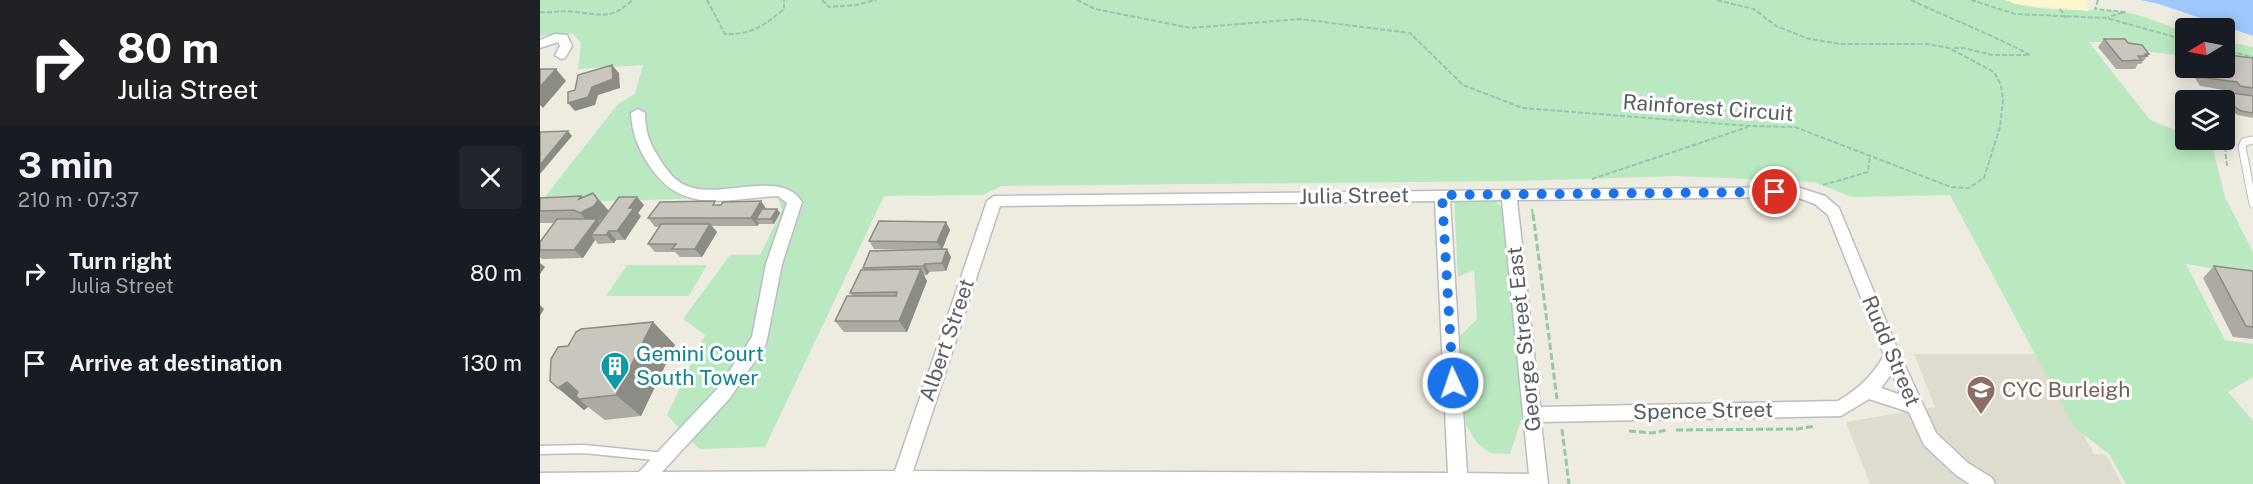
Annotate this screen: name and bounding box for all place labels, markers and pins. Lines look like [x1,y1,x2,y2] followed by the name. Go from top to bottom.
[1749,166,1800,217] pin
[636,341,764,390] place label: Gemini Court South Tower
[599,350,631,392] building icon: Gemini Court South Tower
[1965,374,1997,416] school or university icon: CYC Burleigh
[2002,377,2130,402] place label: CYC Burleigh

